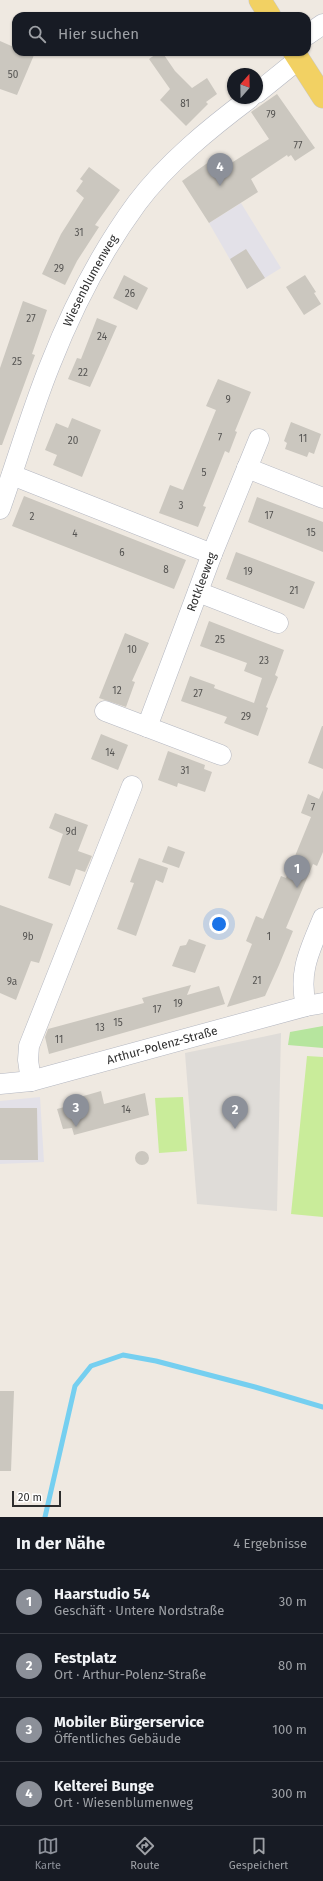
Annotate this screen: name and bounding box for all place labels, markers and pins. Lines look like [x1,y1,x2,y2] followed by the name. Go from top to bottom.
[207,153,233,186] pin: 4
[284,855,310,888] pin: 1
[63,1094,89,1127] pin: 3
[222,1096,248,1129] pin: 2

